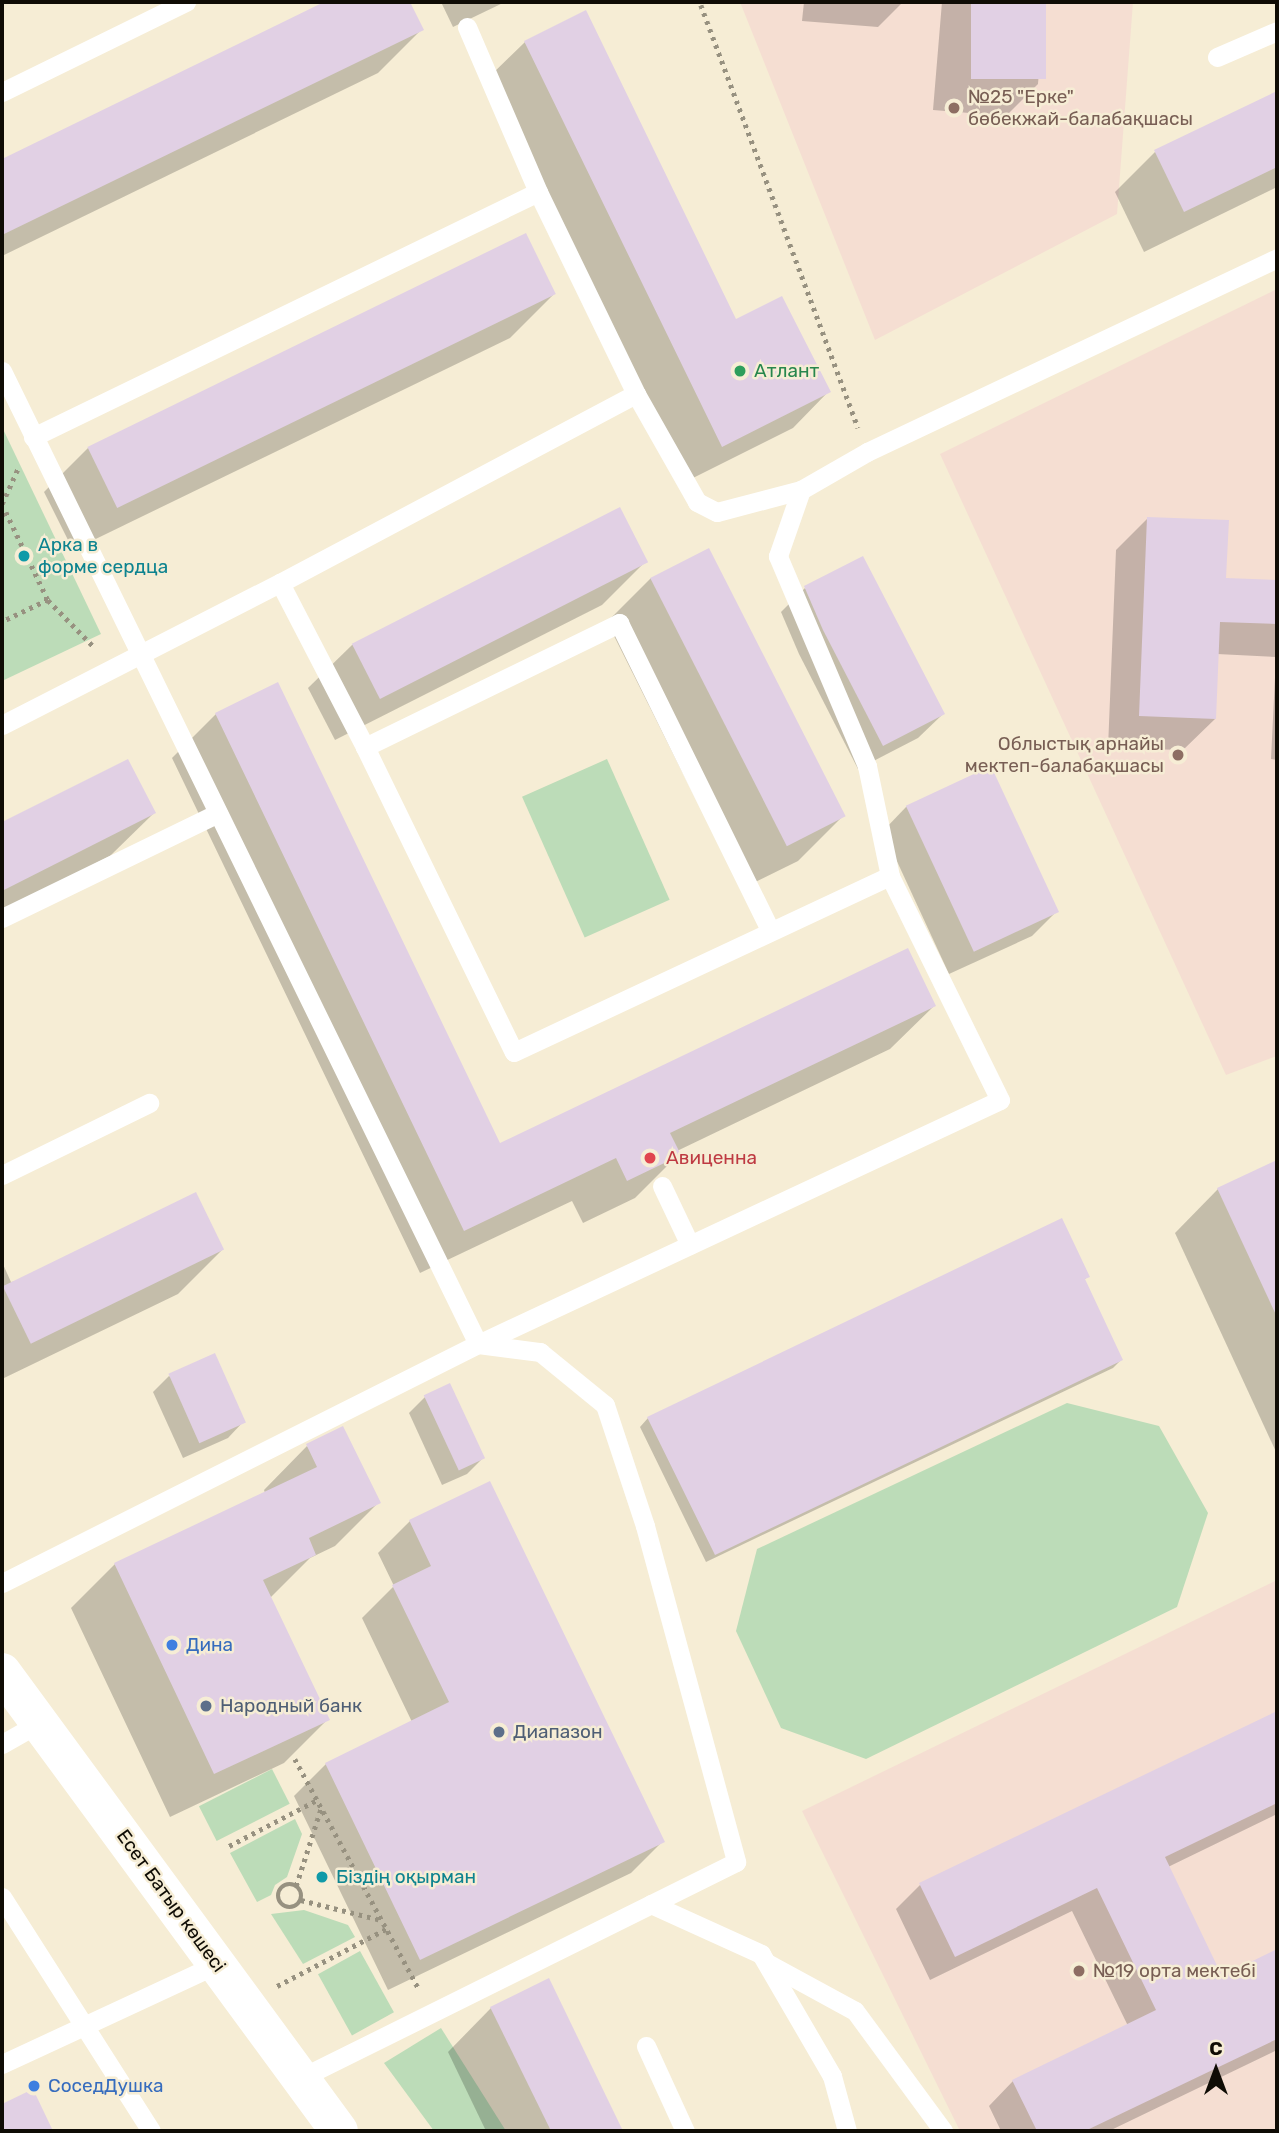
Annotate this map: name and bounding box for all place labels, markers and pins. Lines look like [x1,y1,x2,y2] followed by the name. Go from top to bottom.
[968,86,1193,130] place label: №25 "Ерке" бөбекжай-балабақшасы
[946,100,962,116] marker: №25 "Ерке" бөбекжай-балабақшасы
[754,360,819,382] place label: Атлант
[732,363,748,379] marker: Атлант
[38,534,168,578] place label: Арка в форме сердца
[16,548,32,564] marker: Арка в форме сердца
[965,733,1164,777] place label: Облыстық арнайы мектеп-балабақшасы
[1170,747,1186,763] marker: Облыстық арнайы мектеп-балабақшасы
[666,1147,757,1169] place label: Авиценна
[640,1148,660,1168] marker: Авиценна
[186,1634,233,1656] place label: Дина
[164,1637,180,1653] marker: Дина
[220,1695,362,1717] place label: Народный банк
[198,1698,214,1714] marker: Народный банк
[513,1721,602,1743] place label: Диапазон
[491,1724,507,1740] marker: Диапазон
[336,1866,476,1888] place label: Біздің оқырман
[314,1869,330,1885] marker: Біздің оқырман
[1093,1960,1256,1982] place label: №19 орта мектебі
[1071,1963,1087,1979] marker: №19 орта мектебі
[48,2075,164,2097] place label: СоседДушка
[26,2078,42,2094] marker: СоседДушка

